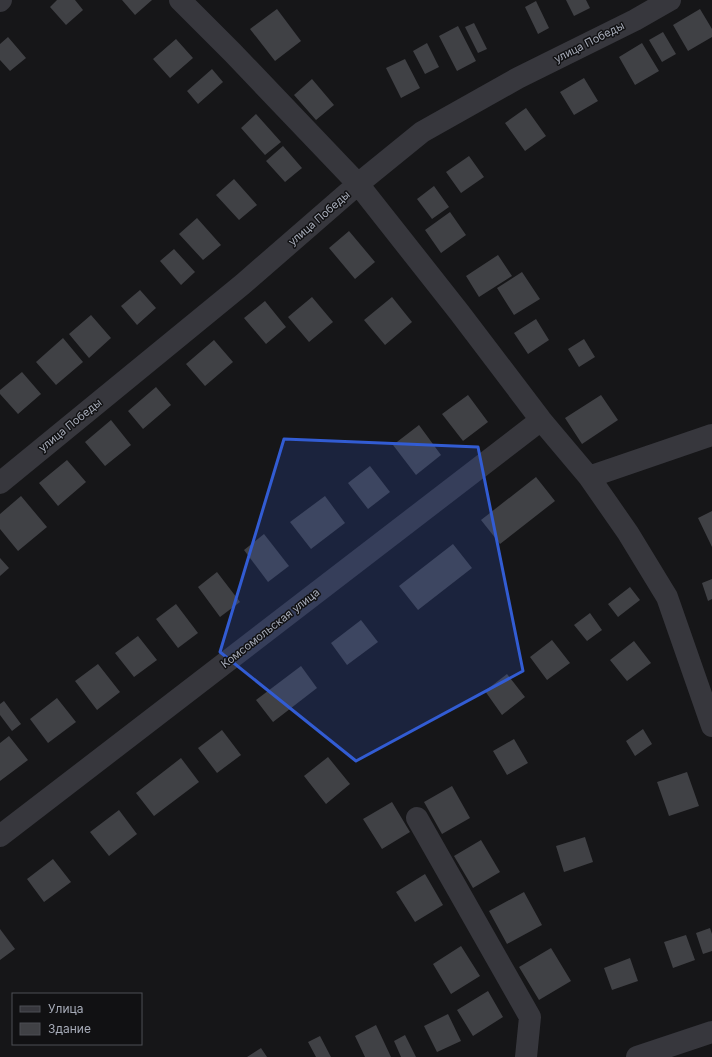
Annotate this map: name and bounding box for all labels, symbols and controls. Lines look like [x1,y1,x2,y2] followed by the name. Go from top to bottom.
[551,18,627,66] street label: улица Победы
[285,187,353,249] street label: улица Победы
[36,395,104,455] street label: улица Победы
[218,585,322,671] street label: Комсомольская улица
[12,993,142,1045] legend
[48,1001,83,1016] text: Улица
[48,1021,91,1036] text: Здание

